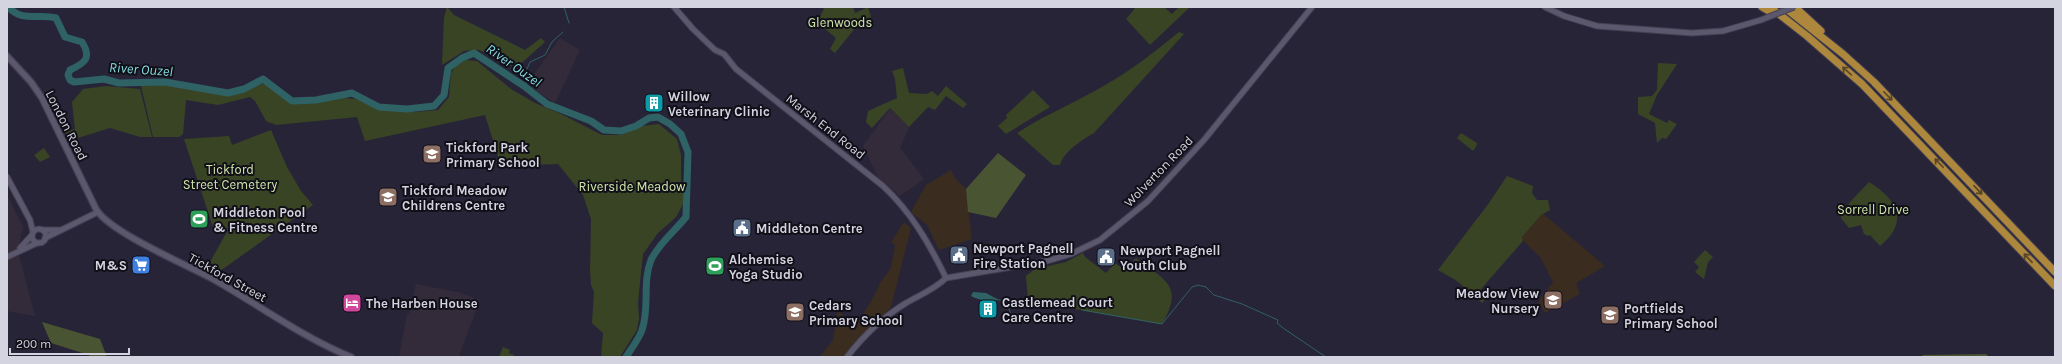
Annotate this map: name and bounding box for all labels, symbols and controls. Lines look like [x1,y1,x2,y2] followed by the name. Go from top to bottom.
[808,15,873,30] park label: Glenwoods
[483,40,545,91] water label: River Ouzel
[109,59,174,80] water label: River Ouzel
[1842,66,1853,75] one-way arrow
[42,88,91,163] street label: London Road
[668,89,770,119] place label: Willow Veterinary Clinic
[783,91,868,162] street label: Marsh End Road
[1883,91,1893,101] one-way arrow
[643,92,665,114] building icon: Willow Veterinary Clinic
[1121,133,1196,210] street label: Wolverton Road
[446,140,540,170] place label: Tickford Park Primary School
[421,143,443,165] school or university icon: Tickford Park Primary School
[1934,158,1944,168] one-way arrow
[183,162,277,192] park label: Tickford Street Cemetery
[579,179,686,194] park label: Riverside Meadow
[402,183,507,213] place label: Tickford Meadow Childrens Centre
[1973,185,1983,195] one-way arrow
[377,186,399,208] school or university icon: Tickford Meadow Childrens Centre
[1837,202,1909,217] park label: Sorrell Drive
[213,205,318,235] place label: Middleton Pool & Fitness Centre
[188,208,210,230] sports icon: Middleton Pool & Fitness Centre
[731,217,753,239] public building icon: Middleton Centre
[756,221,863,236] place label: Middleton Centre
[973,241,1074,271] place label: Newport Pagnell Fire Station
[1120,243,1221,273] place label: Newport Pagnell Youth Club
[948,244,970,266] public building icon: Newport Pagnell Fire Station
[1095,246,1117,268] public building icon: Newport Pagnell Youth Club
[186,250,270,305] street label: Tickford Street
[729,252,803,282] place label: Alchemise Yoga Studio
[2024,253,2033,263] one-way arrow
[130,254,152,276] supermarket icon: M&S
[704,255,726,277] sports icon: Alchemise Yoga Studio
[95,258,127,273] place label: M&S
[1456,286,1539,316] place label: Meadow View Nursery
[1542,289,1564,311] school or university icon: Meadow View Nursery
[341,292,363,314] hotel icon: The Harben House
[1002,295,1113,325] place label: Castlemead Court Care Centre
[366,296,478,311] place label: The Harben House
[809,298,903,328] place label: Cedars Primary School
[977,298,999,320] building icon: Castlemead Court Care Centre
[784,301,806,323] school or university icon: Cedars Primary School
[1624,301,1718,331] place label: Portfields Primary School
[1599,304,1621,326] school or university icon: Portfields Primary School
[10,330,129,356] scale bar
[16,337,51,351] text: 200 m

